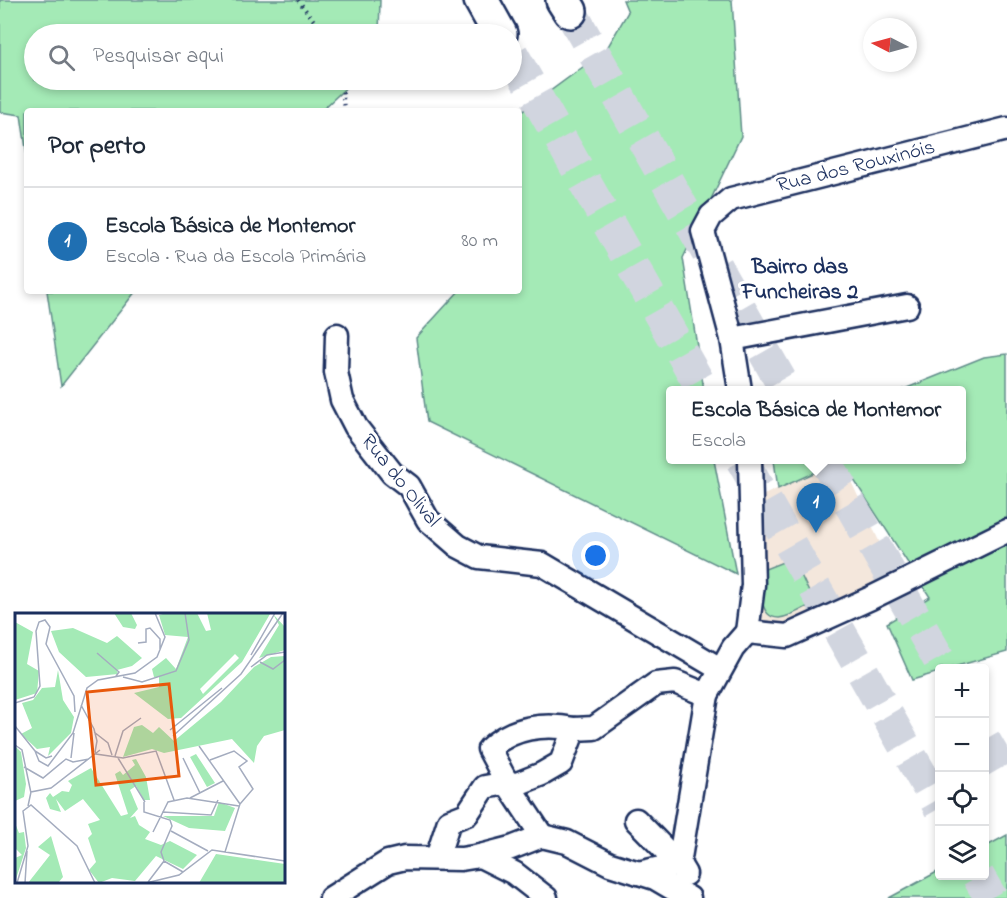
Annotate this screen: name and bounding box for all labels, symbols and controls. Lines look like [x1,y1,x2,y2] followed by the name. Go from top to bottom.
[863,18,917,72] north arrow
[24,24,522,90] search box
[45,41,78,74] icon: search
[93,41,224,73] text: Pesquisar aqui
[48,128,146,166] text: Por perto
[774,133,938,201] street label: Rua dos Rouxinóis
[105,211,355,243] text: Escola Básica de Montemor
[64,227,71,256] text: 1
[461,227,498,256] text: 80 m
[105,243,366,272] text: Escola · Rua da Escola Primária
[741,252,858,309] district label: Bairro das Funcheiras 2
[666,386,966,464] popup
[691,395,941,427] text: Escola Básica de Montemor
[691,427,746,456] text: Escola
[353,428,447,534] street label: Rua do Olival
[796,484,836,533] pin: 1
[581,541,610,570] your location
[15,613,285,883] inset map
[935,664,989,880] map controls
[935,664,989,718] button: +
[935,718,989,772] button: −
[935,772,989,826] button: locate
[935,826,989,880] button: layers

